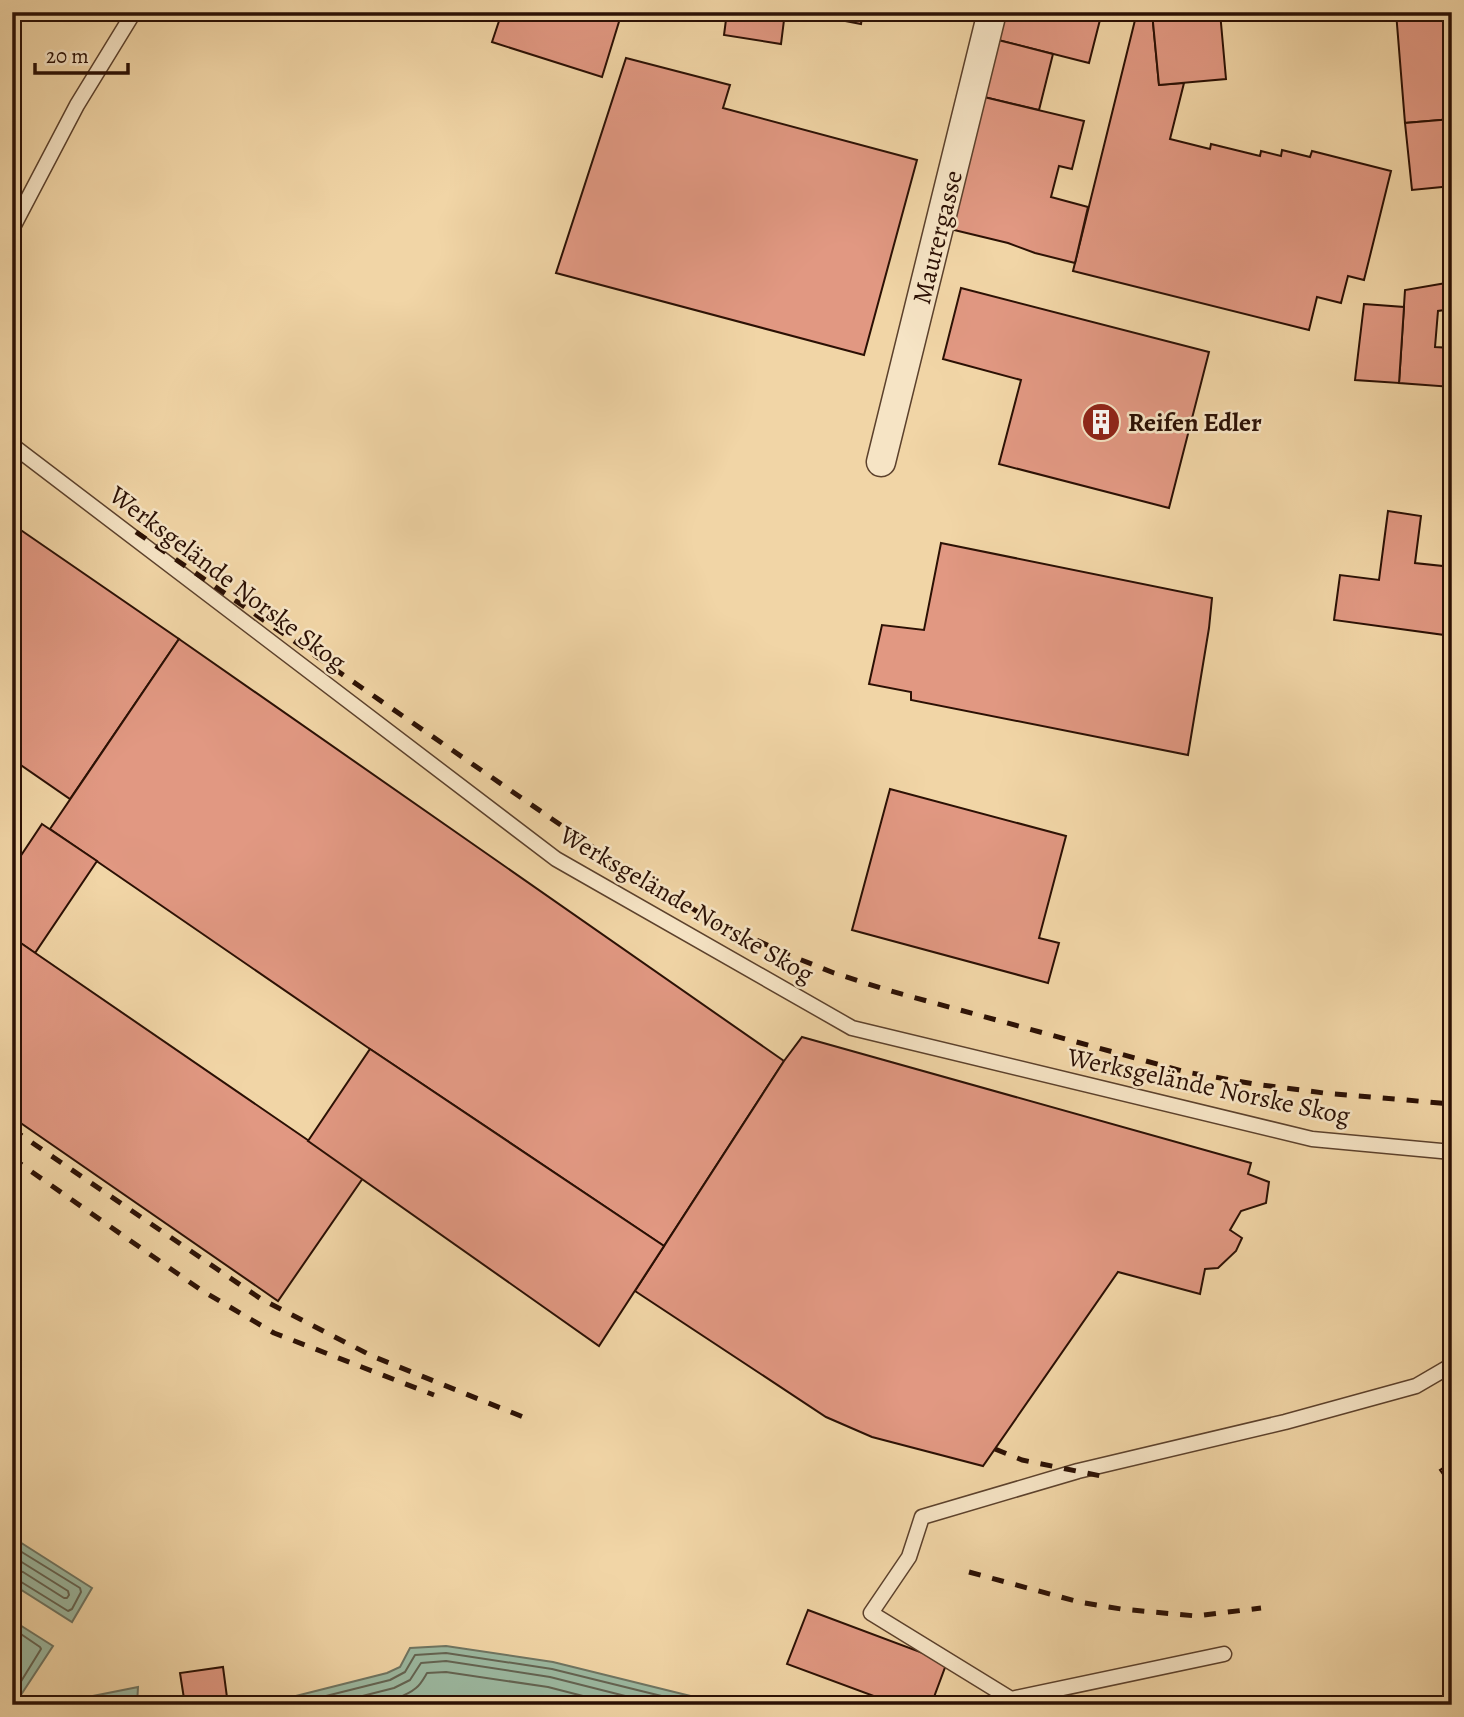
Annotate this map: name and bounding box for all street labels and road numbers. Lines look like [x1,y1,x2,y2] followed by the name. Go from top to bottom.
[904,167,971,308] street label: Maurergasse
[101,477,353,679] street label: Werksgelände Norske Skog
[552,817,820,992] street label: Werksgelände Norske Skog
[1063,1039,1353,1134] street label: Werksgelände Norske Skog

